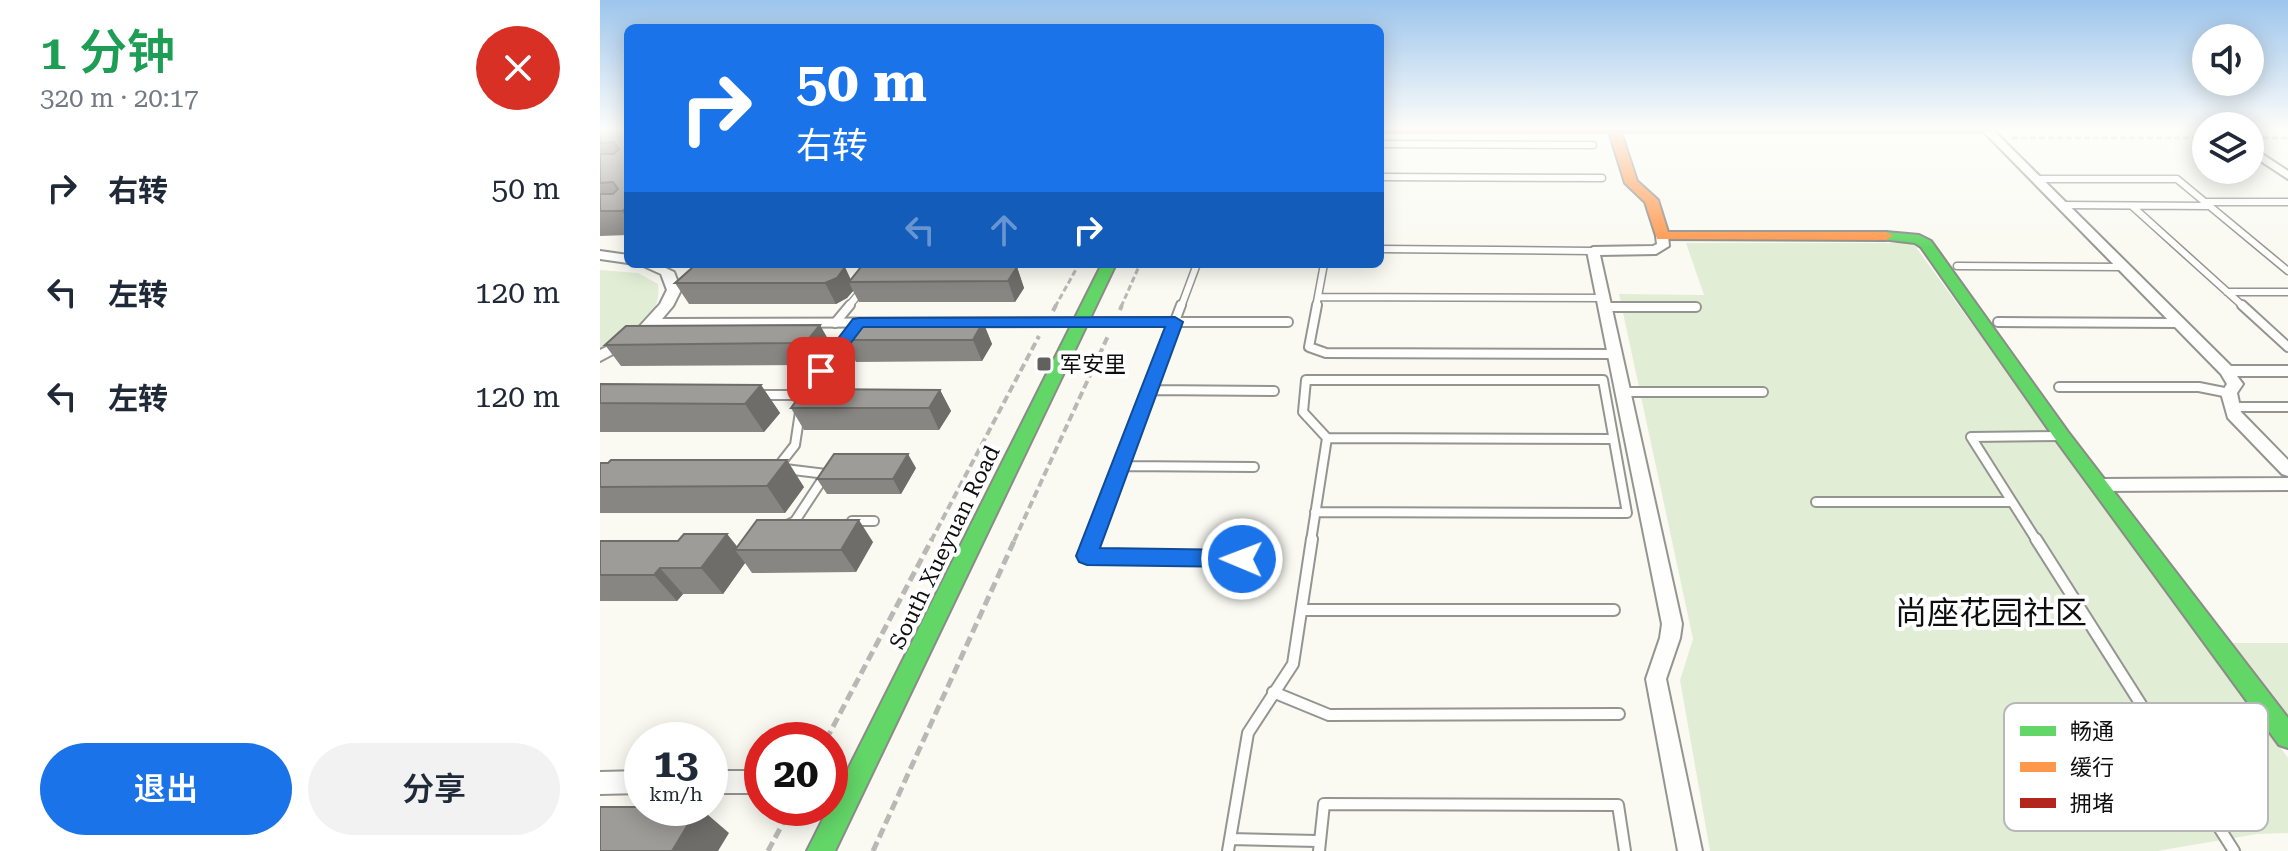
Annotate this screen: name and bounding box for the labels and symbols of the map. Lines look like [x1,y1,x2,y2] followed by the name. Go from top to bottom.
[787,337,855,405] pin
[1060,352,1126,377] place label: 军安里
[1035,355,1053,373] marker: 军安里
[884,442,1005,653] street label: South Xueyuan Road
[1200,517,1284,601] position arrow
[1895,594,2087,632] district label: 尚座花园社区
[2004,703,2268,831] legend
[2070,719,2114,744] text: 畅通
[744,722,848,826] speed limit sign: 20
[2070,755,2114,780] text: 缓行
[2070,791,2114,816] text: 拥堵

